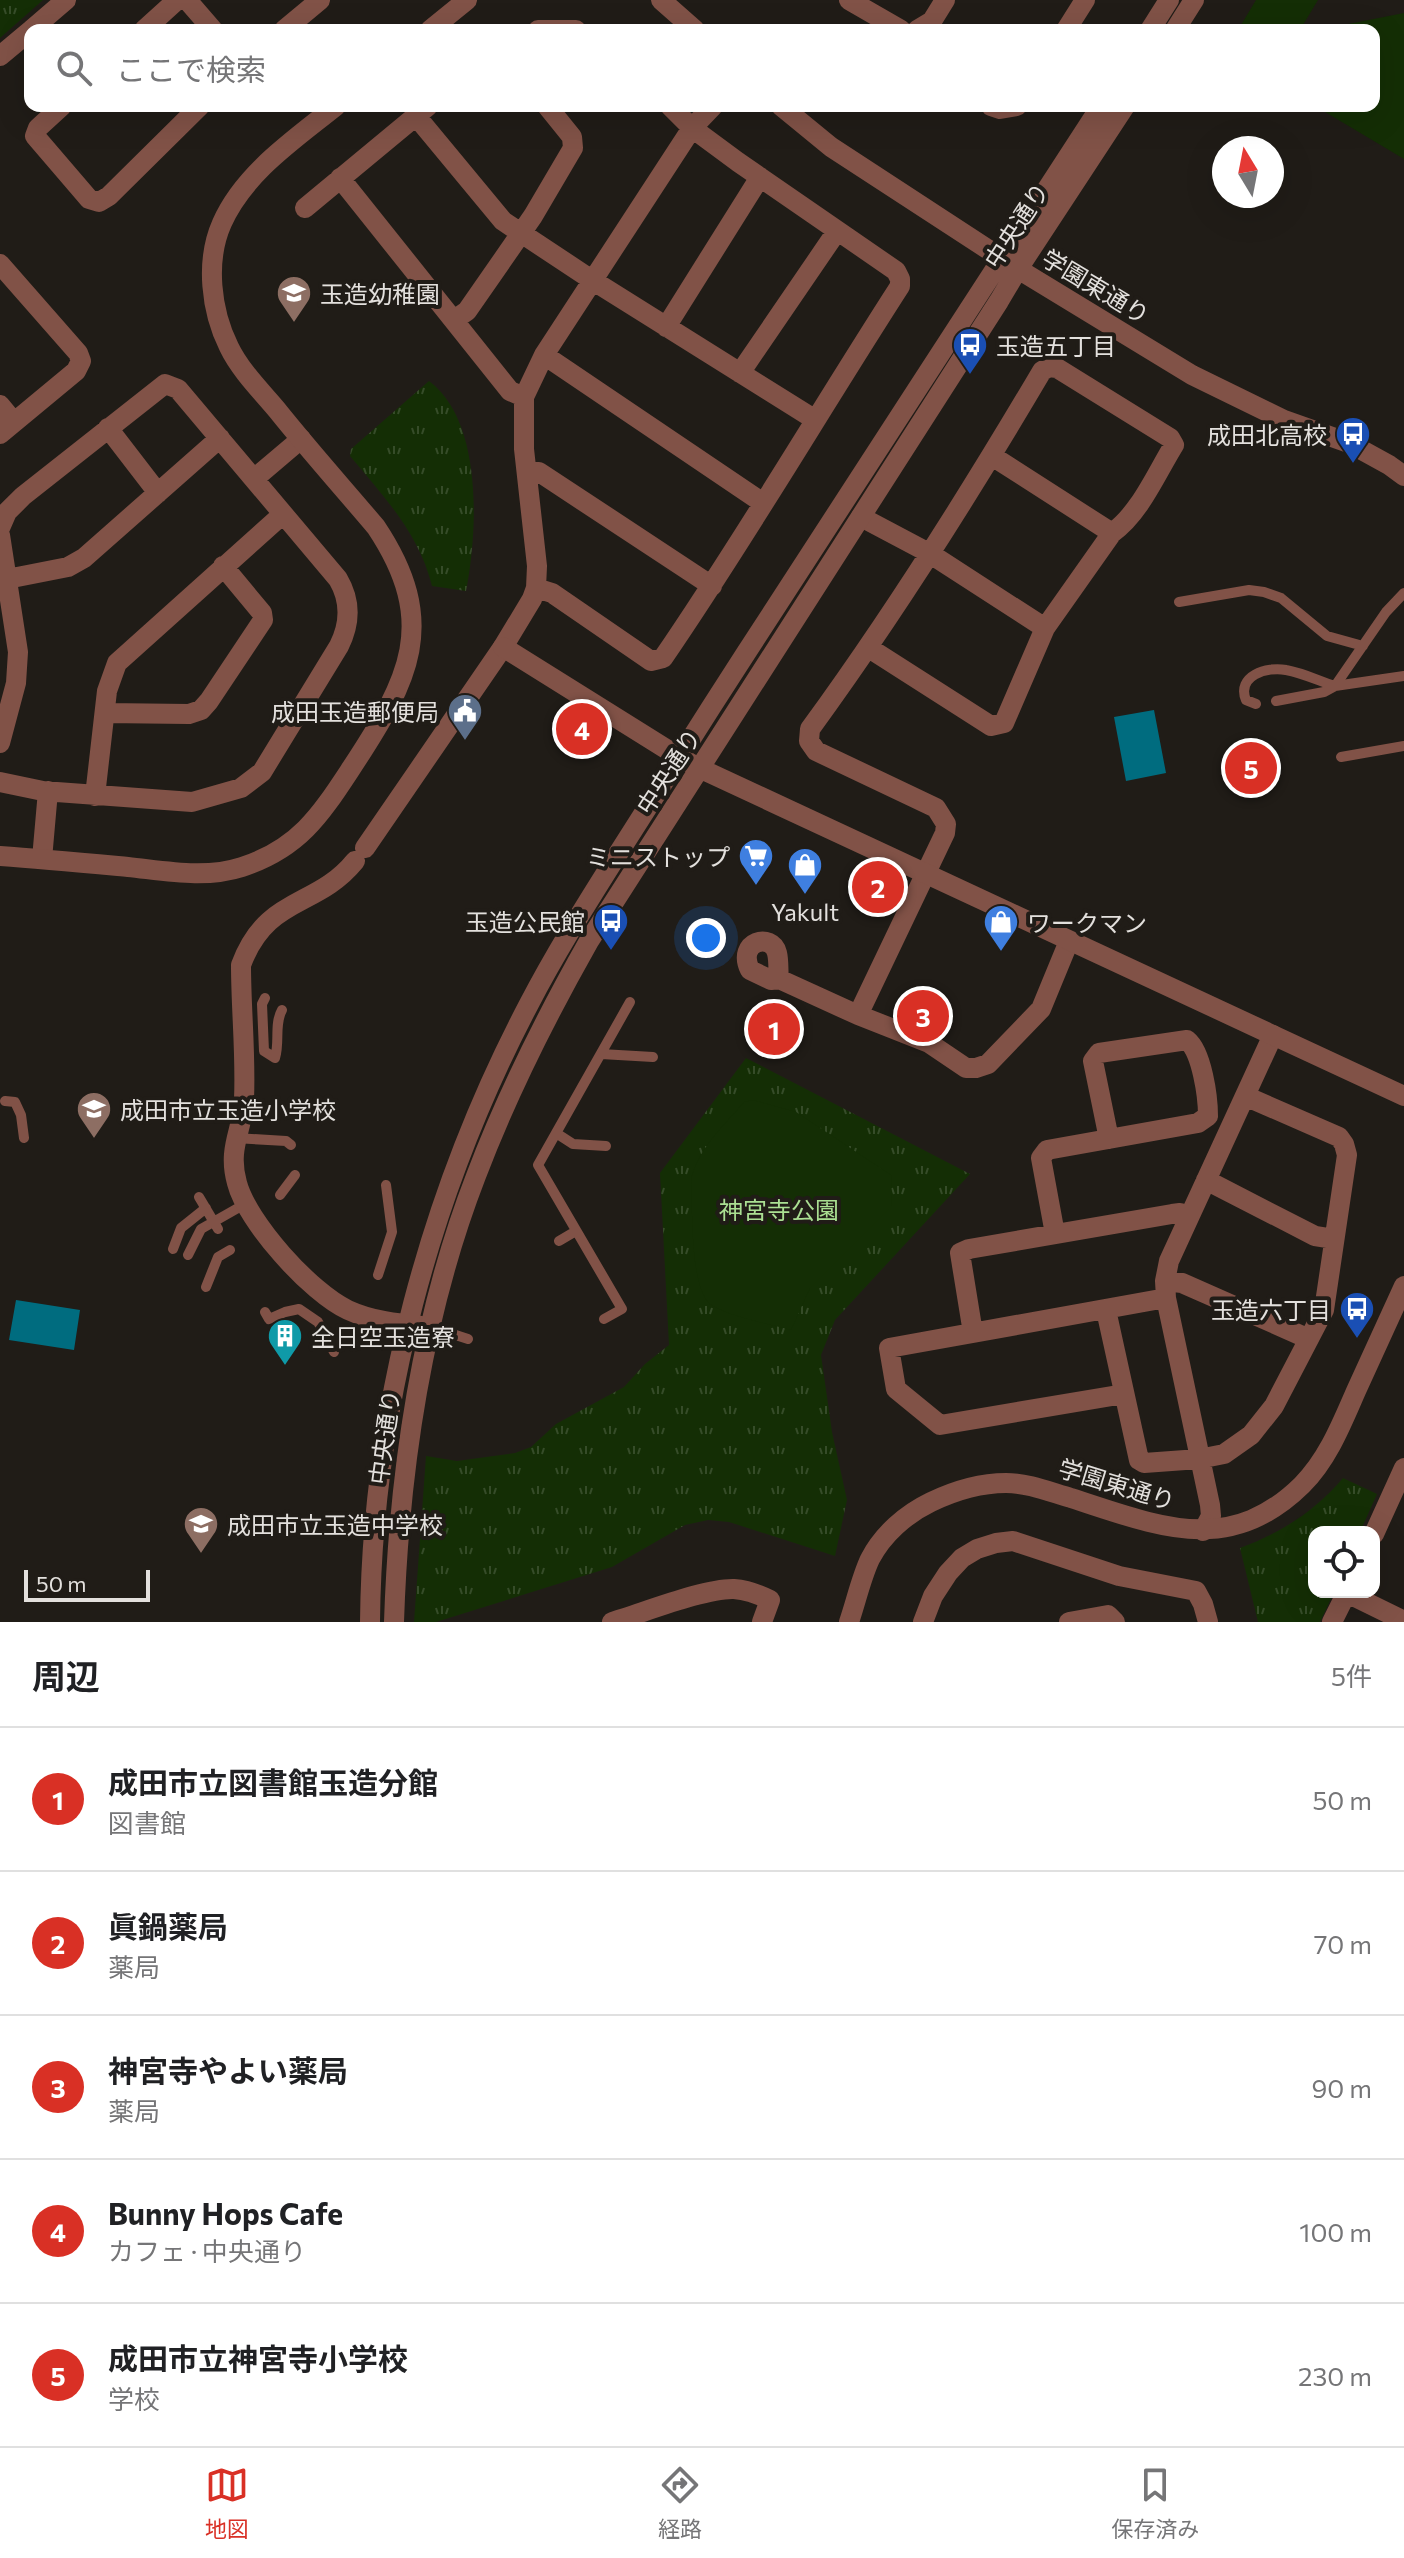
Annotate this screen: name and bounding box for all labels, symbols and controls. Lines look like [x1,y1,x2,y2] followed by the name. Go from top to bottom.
[24,24,1380,112] search box
[52,46,96,90] icon: search
[116,50,266,87] text: ここで検索
[1212,136,1284,208] north arrow
[978,177,1054,273] street label: 中央通り
[1037,243,1155,329] street label: 学園東通り
[275,274,313,324] school or university icon: 玉造幼稚園
[320,279,440,308] place label: 玉造幼稚園
[951,326,989,376] bus stop icon: 玉造五丁目
[996,331,1116,360] place label: 玉造五丁目
[1334,415,1372,465] bus stop icon: 成田北高校
[1207,420,1327,449] place label: 成田北高校
[446,692,484,742] public building icon: 成田玉造郵便局
[271,697,439,726] place label: 成田玉造郵便局
[556,699,608,759] pin: 4
[630,723,706,819] street label: 中央通り
[1225,738,1277,798] pin: 5
[737,837,775,887] supermarket icon: ミニストップ
[586,842,730,871] place label: ミニストップ
[786,846,824,896] shop icon: Yakult
[852,857,904,917] pin: 2
[771,897,839,926] place label: Yakult
[592,902,630,952] bus stop icon: 玉造公民館
[982,903,1020,953] shop icon: ワークマン
[465,907,585,936] place label: 玉造公民館
[1027,908,1147,937] place label: ワークマン
[686,918,726,958] your location
[897,986,949,1046] pin: 3
[748,999,800,1059] pin: 1
[75,1090,113,1140] school or university icon: 成田市立玉造小学校
[120,1095,336,1124] place label: 成田市立玉造小学校
[719,1195,839,1224] park label: 神宮寺公園
[1338,1290,1376,1340] bus stop icon: 玉造六丁目
[1211,1295,1331,1324] place label: 玉造六丁目
[266,1317,304,1367] building icon: 全日空玉造寮
[311,1322,455,1351] place label: 全日空玉造寮
[363,1387,405,1487] street label: 中央通り
[1055,1453,1179,1515] street label: 学園東通り
[182,1505,220,1555] school or university icon: 成田市立玉造中学校
[227,1510,443,1539] place label: 成田市立玉造中学校
[1308,1526,1380,1598] map controls
[1308,1526,1380,1598] button: locate
[24,1566,150,1602] scale bar
[36,1570,86,1597] text: 50 m
[32,1654,100,1696] text: 周辺
[1331,1660,1372,1691] text: 5件
[108,1763,438,1800] text: 成田市立図書館玉造分館
[52,1784,64,1815] text: 1
[1312,1784,1372,1815] text: 50 m
[108,1807,186,1838] text: 図書館
[108,1907,228,1944] text: 眞鍋薬局
[51,1928,65,1959] text: 2
[1314,1928,1372,1959] text: 70 m
[108,1951,160,1982] text: 薬局
[108,2051,348,2088] text: 神宮寺やよい薬局
[50,2072,66,2103] text: 3
[1312,2072,1372,2103] text: 90 m
[108,2095,160,2126] text: 薬局
[108,2194,343,2231] text: Bunny Hops Cafe
[50,2216,66,2247] text: 4
[1299,2216,1372,2247] text: 100 m
[108,2235,306,2266] text: カフェ · 中央通り
[108,2339,408,2376] text: 成田市立神宮寺小学校
[50,2360,66,2391] text: 5
[1298,2360,1372,2391] text: 230 m
[108,2383,160,2414] text: 学校
[205,2463,249,2543] tab: 地図
[658,2463,702,2543] tab: 経路
[1111,2463,1199,2543] tab: 保存済み

